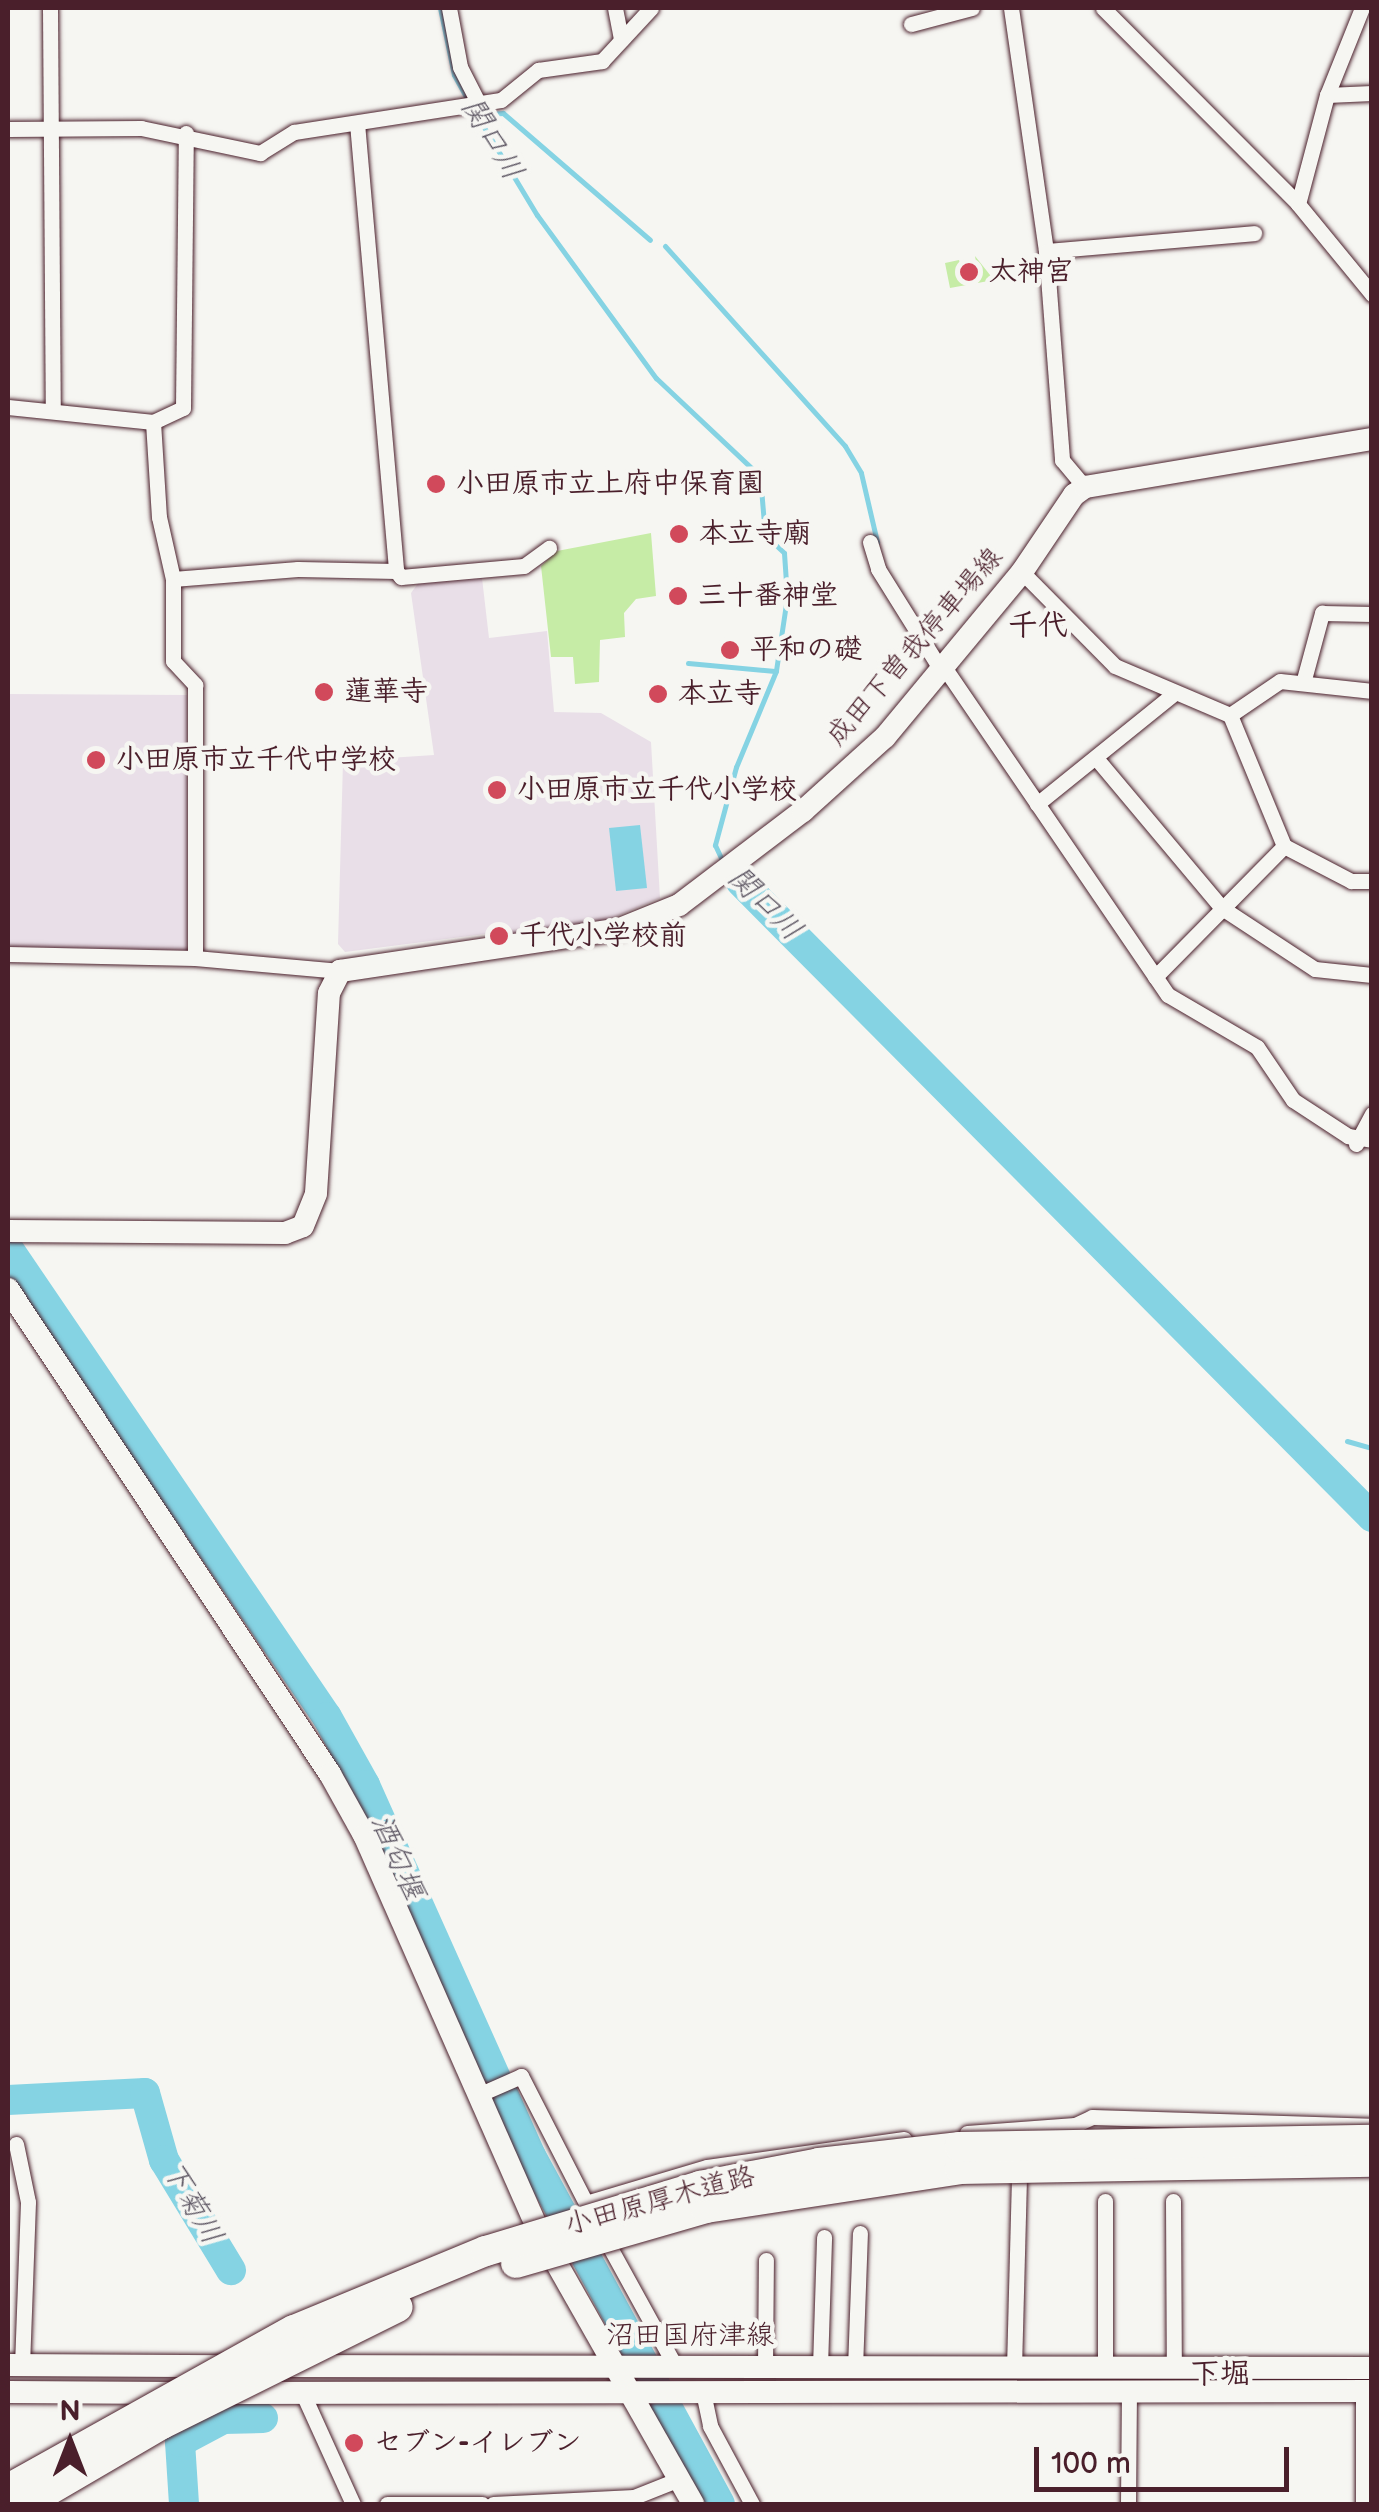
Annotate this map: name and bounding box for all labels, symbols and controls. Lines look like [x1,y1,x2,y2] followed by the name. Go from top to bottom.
[453,91,531,187] water label: 関口川
[989,255,1073,289] place label: 太神宮
[958,261,980,283] marker: 太神宮
[456,467,764,501] place label: 小田原市立上府中保育園
[425,473,447,495] marker: 小田原市立上府中保育園
[699,517,811,551] place label: 本立寺廟
[668,523,690,545] marker: 本立寺廟
[820,541,1010,753] street label: 成田下曽我停車場線
[698,579,838,613] place label: 三十番神堂
[667,585,689,607] marker: 三十番神堂
[1008,608,1068,644] district label: 千代
[750,633,862,667] place label: 平和の礎
[719,639,741,661] marker: 平和の礎
[344,675,428,709] place label: 蓮華寺
[678,677,762,711] place label: 本立寺
[313,681,335,703] marker: 蓮華寺
[647,683,669,705] marker: 本立寺
[116,743,396,777] place label: 小田原市立千代中学校
[85,749,107,771] marker: 小田原市立千代中学校
[517,773,797,807] place label: 小田原市立千代小学校
[486,779,508,801] marker: 小田原市立千代小学校
[720,859,810,949] water label: 関口川
[519,919,687,953] place label: 千代小学校前
[488,925,510,947] marker: 千代小学校前
[362,1809,432,1905] water label: 酒匂堰
[154,2155,230,2251] water label: 下菊川
[561,2159,759,2243] street label: 小田原厚木道路
[606,2319,774,2353] street label: 沼田国府津線
[1190,2356,1250,2392] district label: 下堀
[20,2392,120,2492] north arrow
[59,2395,81,2428] text: N
[374,2426,581,2460] place label: セブン-イレブン
[1039,2427,1294,2489] scale bar
[343,2432,365,2454] marker: セブン-イレブン
[1051,2446,1131,2482] text: 100 m

